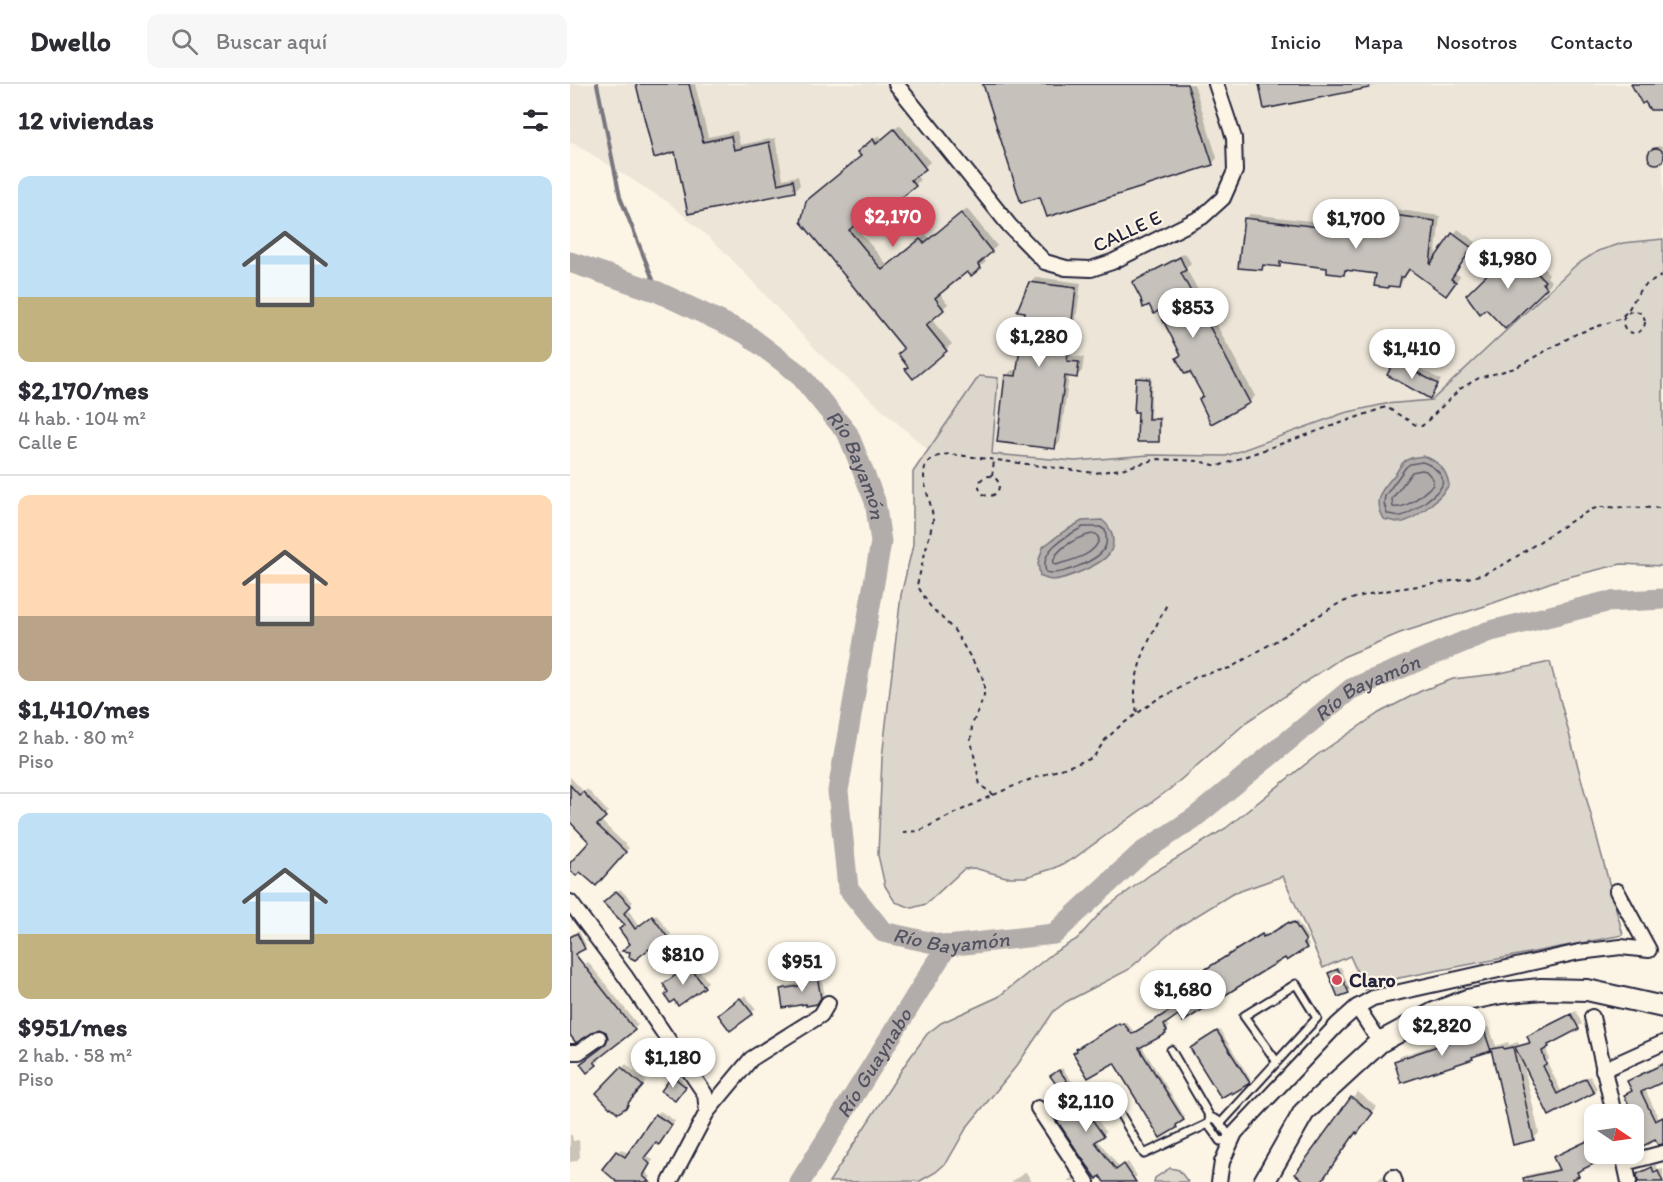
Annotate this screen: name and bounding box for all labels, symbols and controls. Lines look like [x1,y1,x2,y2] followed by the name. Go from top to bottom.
[147,14,567,68] search box
[30,24,111,58] text: Dwello
[168,25,201,58] icon: search
[216,28,327,55] text: Buscar aquí
[1271,29,1321,54] text: Inicio
[1354,29,1403,54] text: Mapa
[1436,29,1517,54] text: Nosotros
[1550,29,1633,54] text: Contacto
[18,104,154,136] text: 12 viviendas
[519,104,552,137] icon: filters
[844,197,942,248] pin: $2,170
[1307,199,1405,250] pin: $1,700
[865,204,921,228] text: $2,170
[1089,205,1165,257] street label: CALLE E
[1327,206,1385,230] text: $1,700
[231,215,339,323] icon: home
[1459,239,1557,290] pin: $1,980
[1479,246,1537,270] text: $1,980
[1157,288,1229,339] pin: $853
[1172,295,1214,319] text: $853
[990,317,1088,368] pin: $1,280
[1010,324,1068,348] text: $1,280
[1363,329,1461,380] pin: $1,410
[1383,336,1441,360] text: $1,410
[18,374,149,406] text: $2,170/mes
[822,405,891,522] water label: Río Bayamón
[18,406,146,430] text: 4 hab. · 104 m²
[18,430,78,454] text: Calle E
[231,534,339,642] icon: home
[1309,648,1424,726] water label: Río Bayamón
[18,693,150,725] text: $1,410/mes
[18,725,134,749] text: 2 hab. · 80 m²
[18,749,54,773] text: Piso
[231,852,339,960] icon: home
[891,922,1012,958] water label: Río Bayamón
[647,935,719,986] pin: $810
[662,942,704,966] text: $810
[766,942,838,993] pin: $951
[782,949,822,973] text: $951
[1349,968,1396,992] place label: Claro
[1134,970,1232,1021] pin: $1,680
[1330,973,1344,987] marker: Claro
[1154,977,1212,1001] text: $1,680
[830,1002,918,1122] water label: Río Guaynabo
[1393,1006,1491,1057] pin: $2,820
[18,1011,127,1043] text: $951/mes
[1412,1013,1472,1037] text: $2,820
[624,1038,722,1089] pin: $1,180
[18,1043,132,1067] text: 2 hab. · 58 m²
[645,1045,701,1069] text: $1,180
[18,1067,54,1091] text: Piso
[1037,1082,1135,1133] pin: $2,110
[1058,1089,1114,1113] text: $2,110
[1584,1104,1644,1164] north arrow
[1584,1104,1644,1164] map controls

